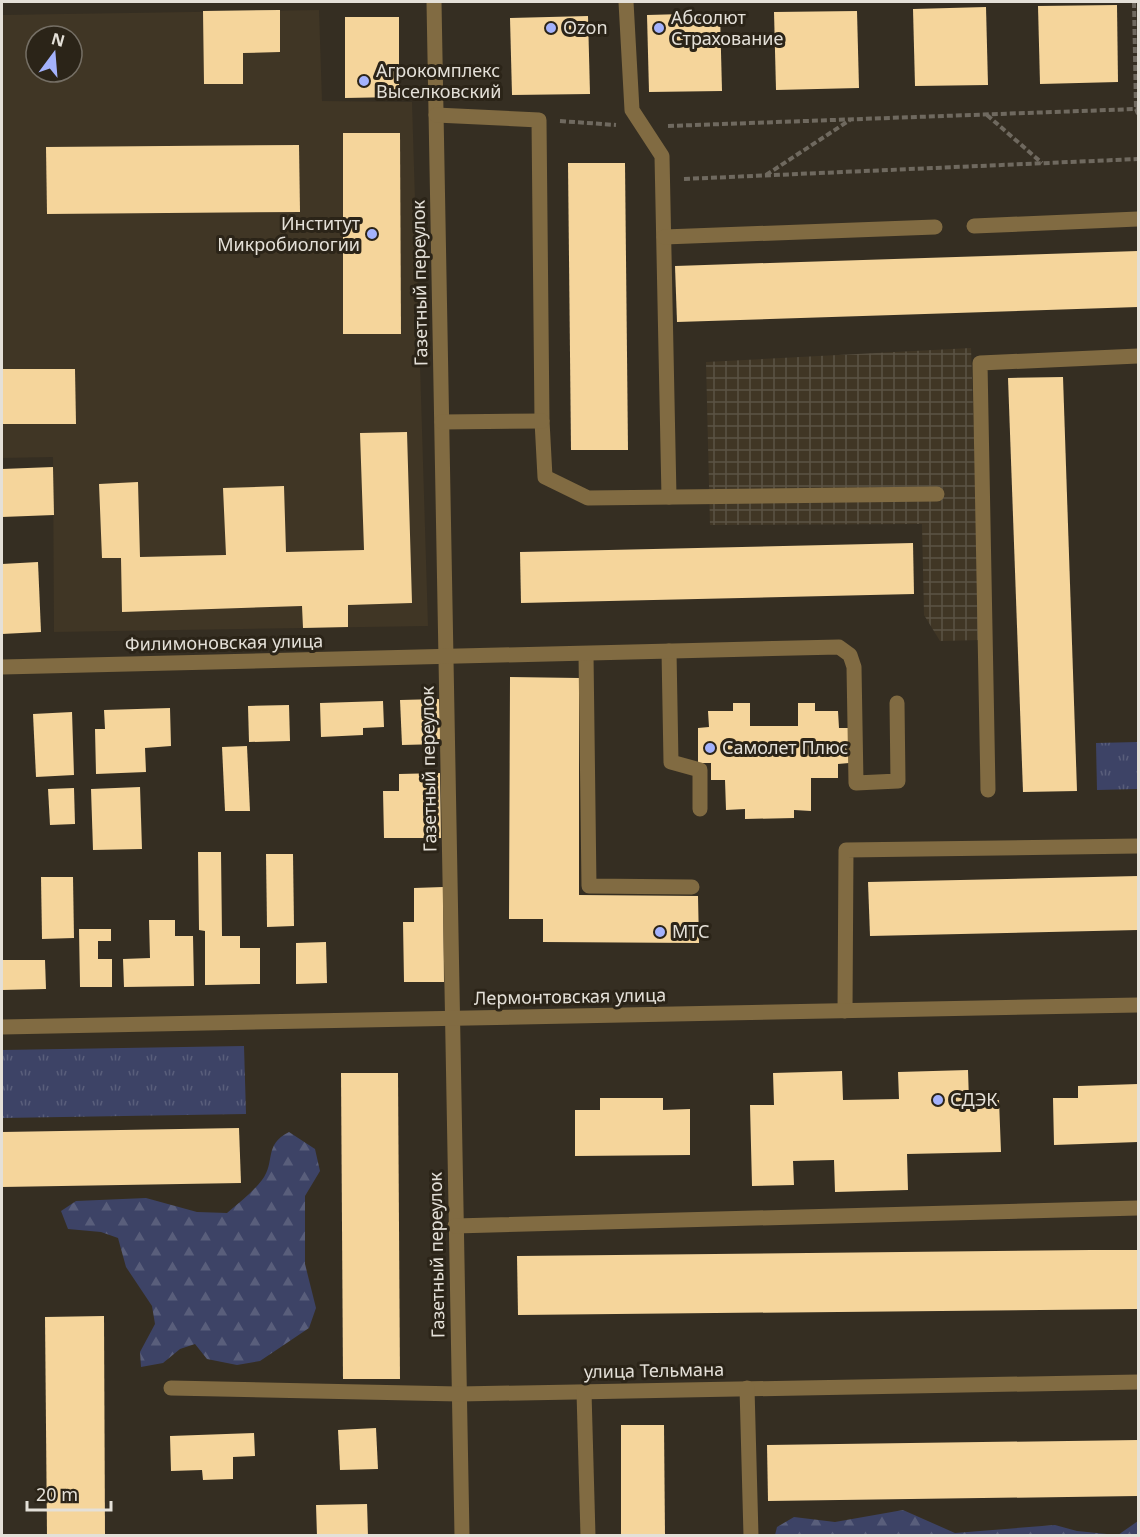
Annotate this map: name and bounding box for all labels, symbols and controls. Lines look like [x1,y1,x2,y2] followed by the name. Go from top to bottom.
[671,5,783,50] place label: Абсолют Страхование
[563,15,608,39] place label: Ozon
[544,21,558,35] marker: Ozon
[652,21,666,35] marker: Абсолют Страхование
[24,24,84,84] north arrow
[49,27,67,52] text: N
[376,58,501,103] place label: Агрокомплекс Выселковский
[357,74,371,88] marker: Агрокомплекс Выселковский
[406,199,432,366] street label: Газетный переулок
[217,211,361,256] place label: Институт Микробиологии
[365,227,379,241] marker: Институт Микробиологии
[125,628,323,656] street label: Филимоновская улица
[415,685,441,852] street label: Газетный переулок
[722,735,849,759] place label: Самолет Плюс
[703,741,717,755] marker: Самолет Плюс
[672,919,710,943] place label: МТС
[653,925,667,939] marker: МТС
[474,982,666,1010] street label: Лермонтовская улица
[950,1087,998,1111] place label: СДЭК
[931,1093,945,1107] marker: СДЭК
[423,1171,449,1338] street label: Газетный переулок
[584,1357,724,1383] street label: улица Тельмана
[27,1474,111,1512] scale bar
[36,1482,78,1506] text: 20 m

